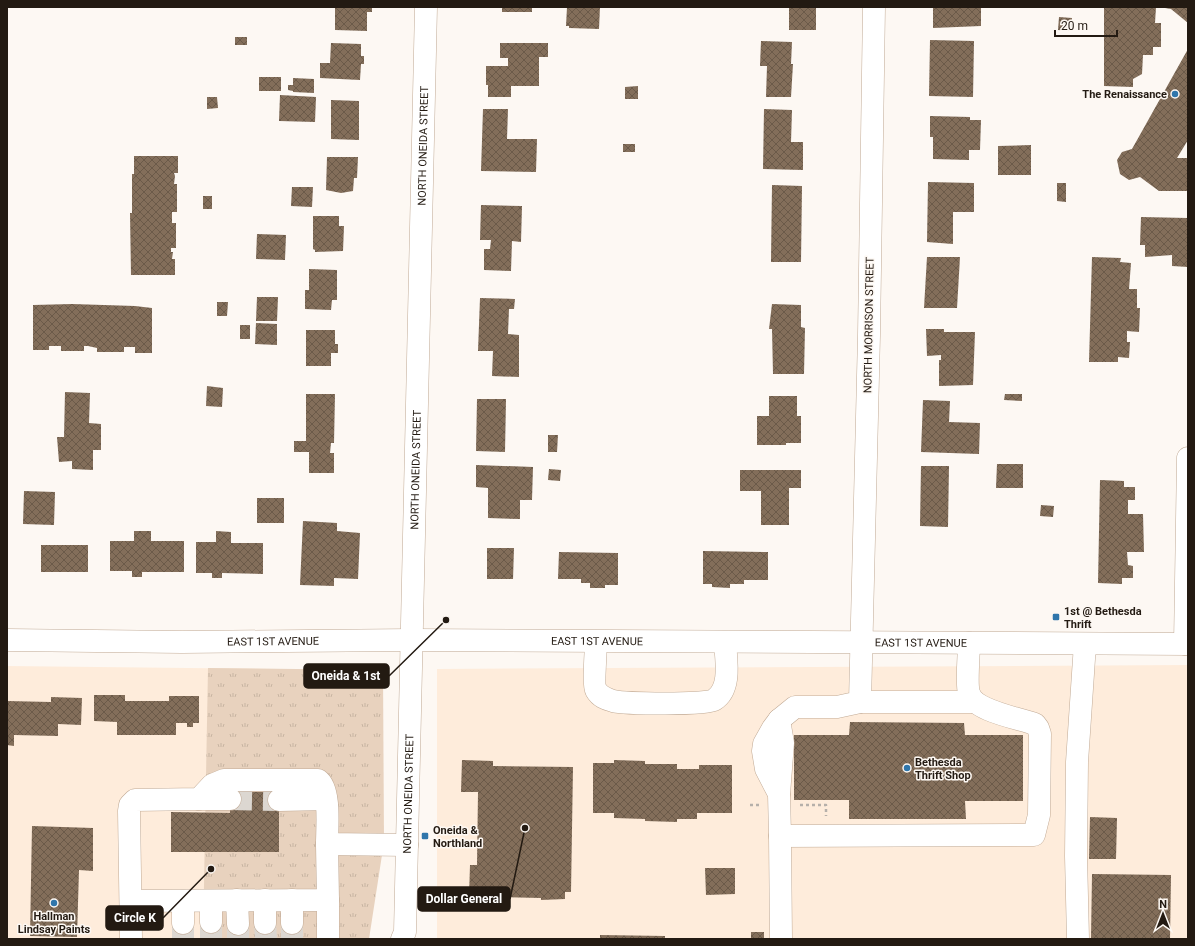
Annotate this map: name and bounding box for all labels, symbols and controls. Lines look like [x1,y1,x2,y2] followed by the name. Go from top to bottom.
[1055,12,1117,38] scale bar
[1061,19,1088,33] text: 20 m
[415,85,431,206] street label: NORTH ONEIDA STREET
[1082,88,1167,101] place label: The Renaissance
[1170,89,1180,99] marker: The Renaissance
[861,256,877,393] street label: NORTH MORRISON STREET
[408,409,423,530] street label: NORTH ONEIDA STREET
[1064,605,1142,631] place label: 1st @ Bethesda Thrift
[1051,612,1061,622] marker: 1st @ Bethesda Thrift
[227,634,319,648] street label: EAST 1ST AVENUE
[551,634,643,648] street label: EAST 1ST AVENUE
[875,636,967,649] street label: EAST 1ST AVENUE
[304,664,389,688] callout: Oneida & 1st
[312,669,380,683] text: Oneida & 1st
[400,733,416,854] street label: NORTH ONEIDA STREET
[915,756,971,782] place label: Bethesda Thrift Shop
[902,763,912,773] marker: Bethesda Thrift Shop
[433,824,482,850] place label: Oneida & Northland
[420,831,430,841] marker: Oneida & Northland
[418,887,510,911] callout: Dollar General
[426,892,502,906] text: Dollar General
[1143,894,1183,934] north arrow
[49,898,59,908] marker: Hallman Lindsay Paints
[1159,898,1167,911] text: N
[106,906,163,930] callout: Circle K
[18,910,91,936] place label: Hallman Lindsay Paints
[114,911,156,925] text: Circle K

